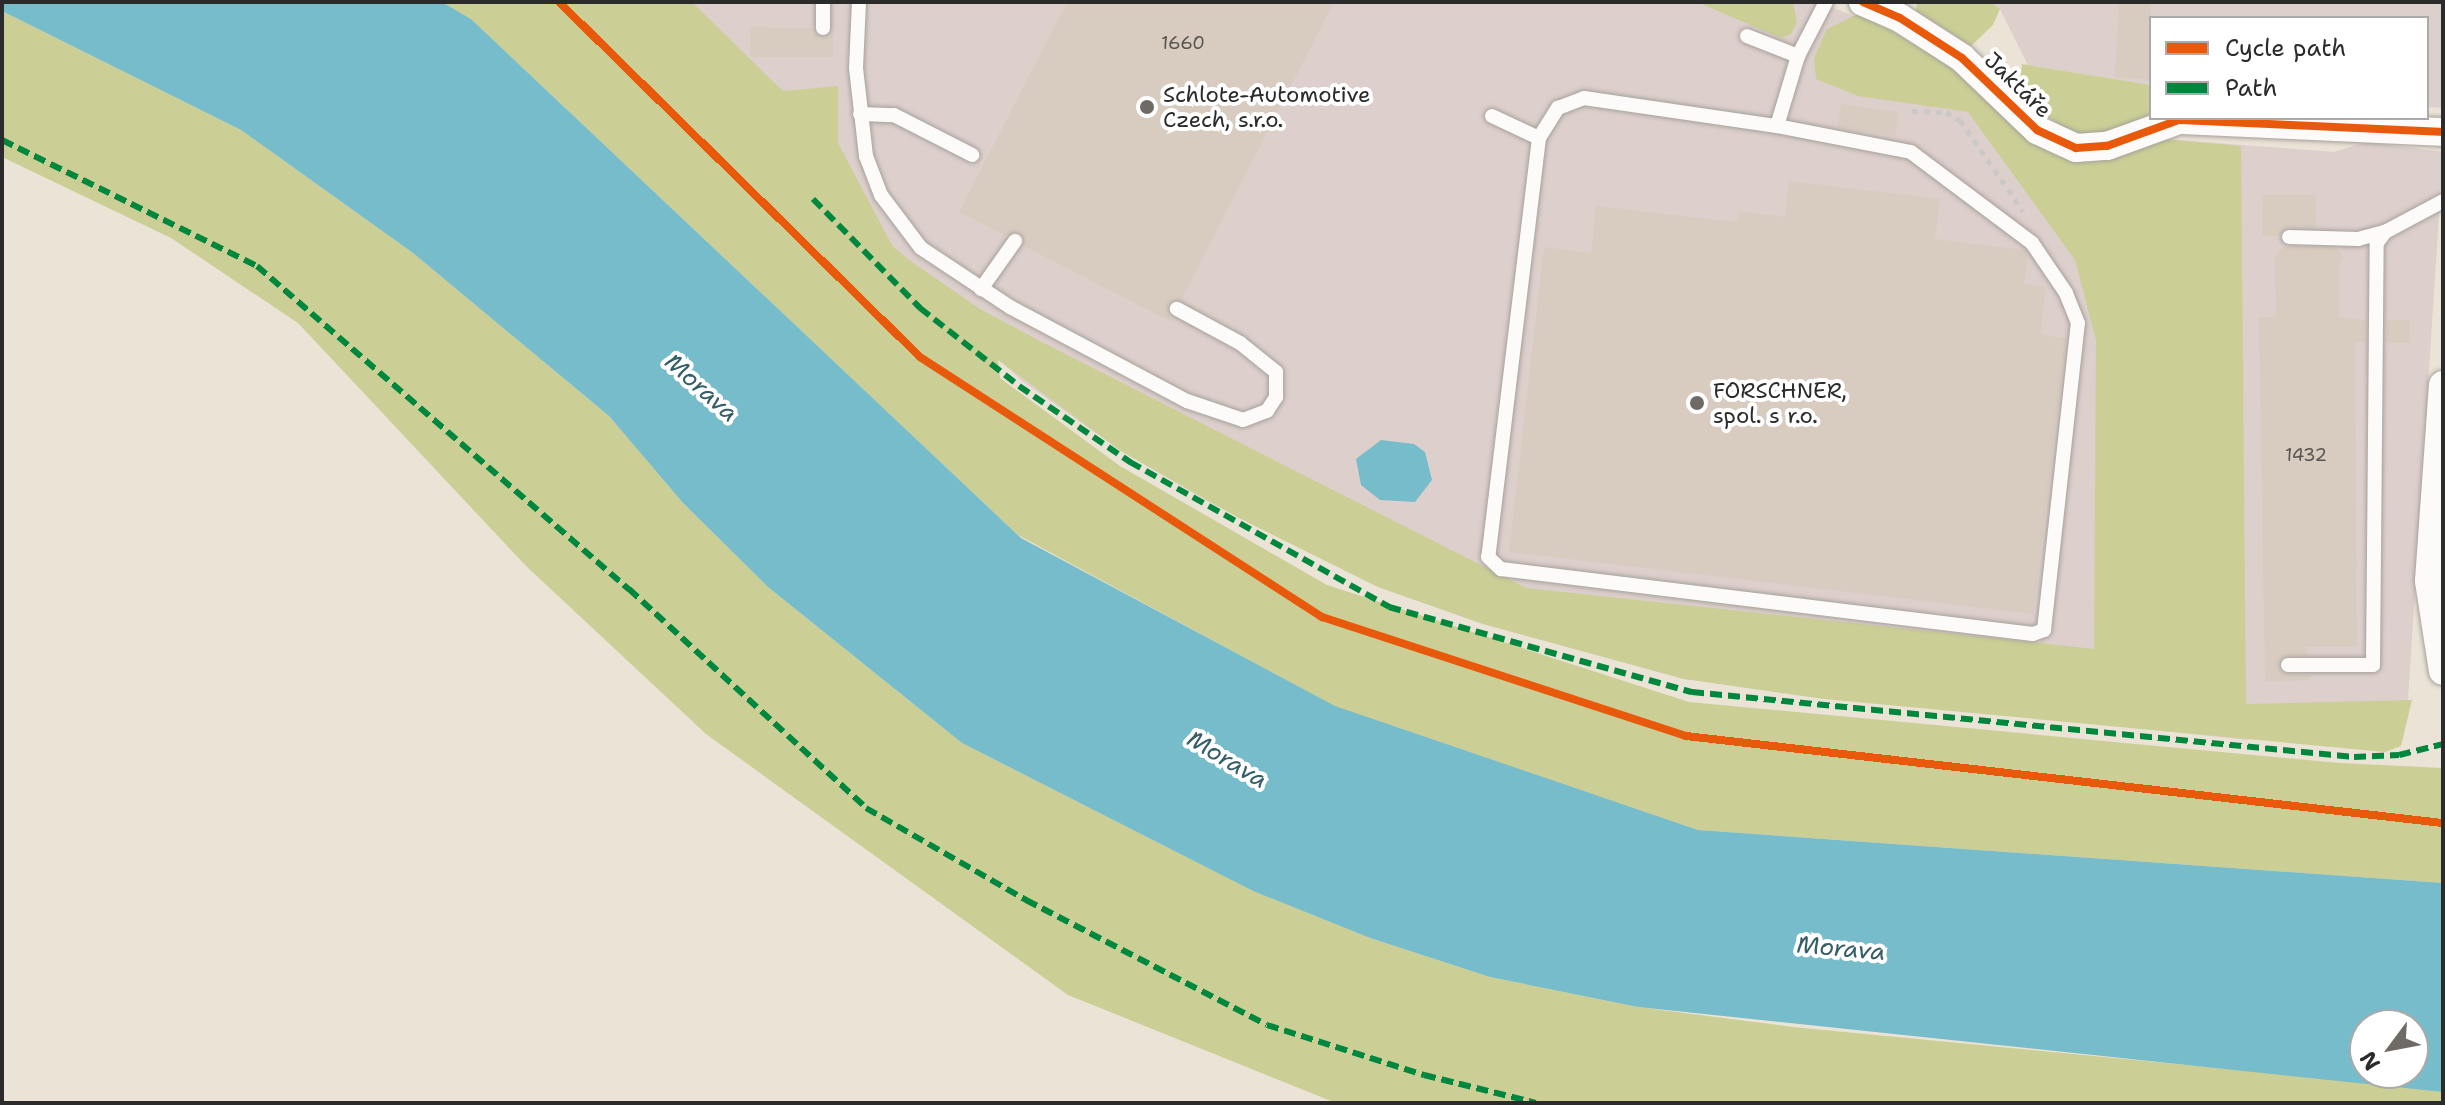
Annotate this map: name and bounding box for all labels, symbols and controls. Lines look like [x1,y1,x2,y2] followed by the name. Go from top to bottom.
[2149,16,2429,120] legend
[1161,32,1205,54] house number: 1660
[2225,32,2346,64] text: Cycle path
[1979,47,2057,123] street label: Jaktáře
[2225,72,2277,104] text: Path
[1163,81,1371,132] place label: Schlote-Automotive Czech, s.r.o.
[1138,98,1156,116] marker: Schlote-Automotive Czech, s.r.o.
[658,348,744,428] water label: Morava
[1713,377,1847,428] place label: FORSCHNER, spol. s r.o.
[1688,394,1706,412] marker: FORSCHNER, spol. s r.o.
[2285,444,2327,466] house number: 1432
[1182,725,1272,795] water label: Morava
[1795,931,1887,967] water label: Morava
[2349,1009,2429,1089] north arrow
[2353,1046,2387,1076] text: N

